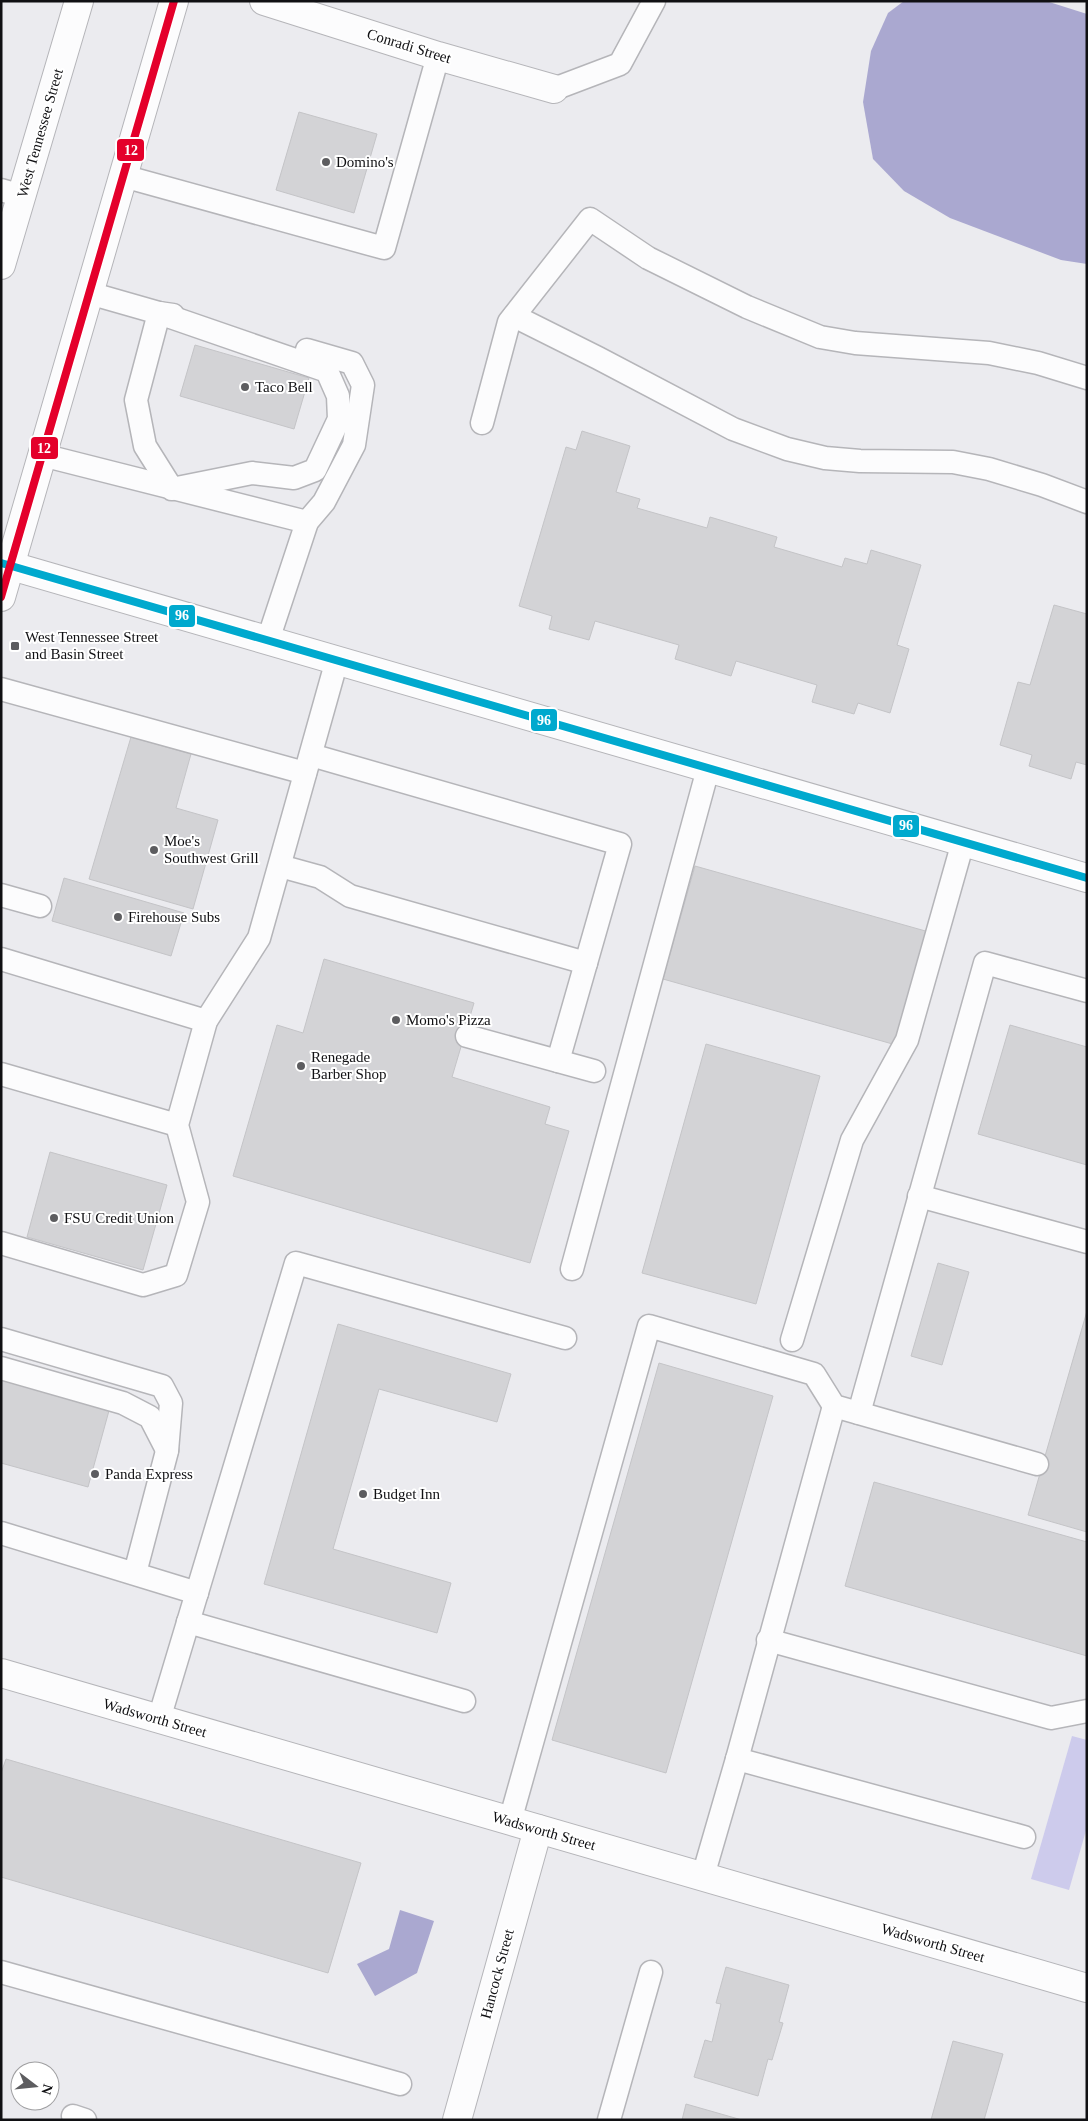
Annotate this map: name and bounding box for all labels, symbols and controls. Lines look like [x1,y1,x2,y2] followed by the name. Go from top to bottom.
[365,26,454,67] street label: Conradi Street
[14,66,66,199] street label: West Tennessee Street
[116,138,145,162] line badge: 12
[124,143,138,158] text: 12
[336,154,394,170] place label: Domino's
[320,156,332,168] marker: Domino's
[255,379,313,395] place label: Taco Bell
[239,381,251,393] marker: Taco Bell
[30,436,59,460] line badge: 12
[37,441,51,456] text: 12
[168,604,196,628] line badge: 96
[175,608,189,623] text: 96
[25,629,159,662] place label: West Tennessee Street and Basin Street
[9,640,21,652] marker: West Tennessee Street and Basin Street
[530,708,558,732] line badge: 96
[537,713,551,728] text: 96
[892,814,920,838] line badge: 96
[899,818,913,833] text: 96
[164,833,259,866] place label: Moe's Southwest Grill
[148,844,160,856] marker: Moe's Southwest Grill
[128,909,220,925] place label: Firehouse Subs
[112,911,124,923] marker: Firehouse Subs
[406,1012,491,1028] place label: Momo's Pizza
[390,1014,402,1026] marker: Momo's Pizza
[311,1049,386,1082] place label: Renegade Barber Shop
[295,1060,307,1072] marker: Renegade Barber Shop
[64,1210,175,1226] place label: FSU Credit Union
[48,1212,60,1224] marker: FSU Credit Union
[105,1466,193,1482] place label: Panda Express
[89,1468,101,1480] marker: Panda Express
[373,1486,441,1502] place label: Budget Inn
[357,1488,369,1500] marker: Budget Inn
[102,1696,209,1741] street label: Wadsworth Street
[491,1809,598,1854] street label: Wadsworth Street
[880,1921,987,1966] street label: Wadsworth Street
[477,1927,517,2021] street label: Hancock Street
[10,2061,60,2111] north arrow
[38,2083,56,2096] text: N

